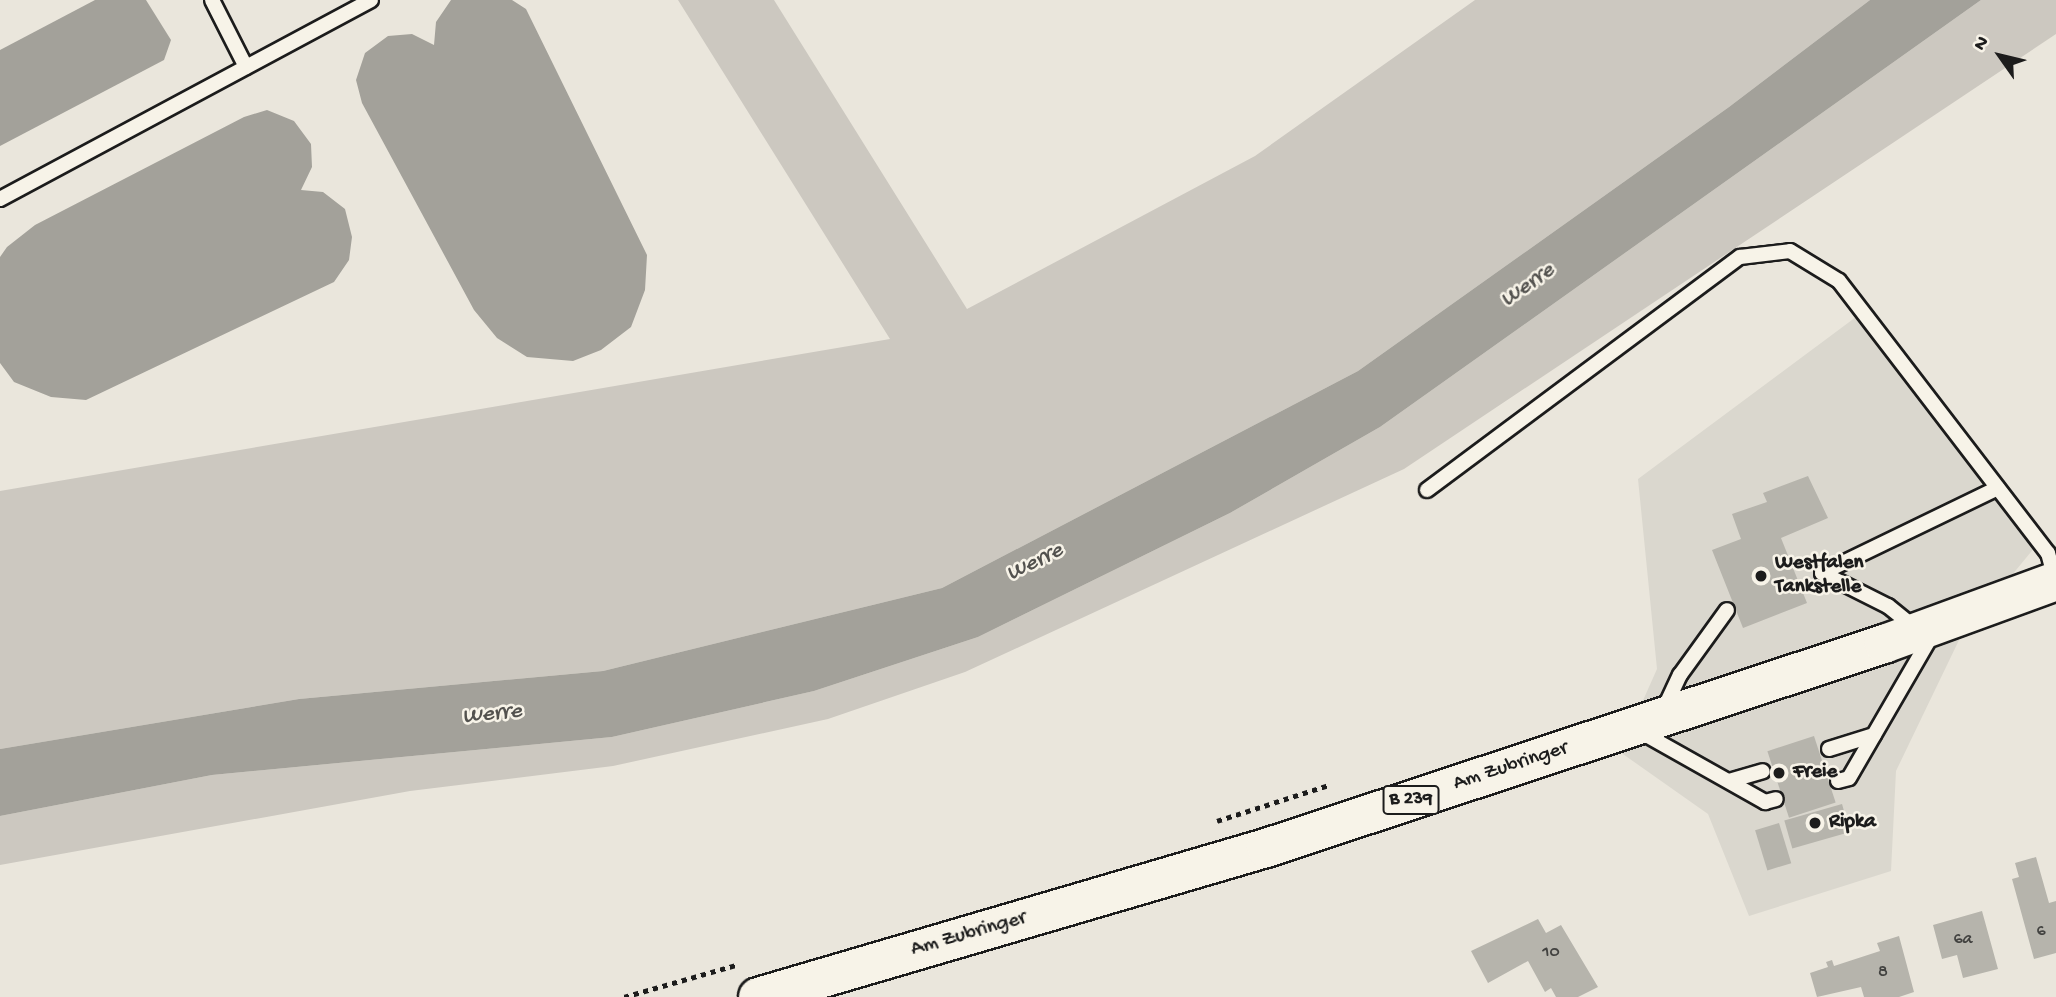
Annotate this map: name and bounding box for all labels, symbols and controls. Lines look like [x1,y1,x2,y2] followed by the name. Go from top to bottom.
[1965,21,2035,91] north arrow
[1969,32,1995,56] text: N
[1496,258,1560,314] water label: Werre
[1002,538,1068,588] water label: Werre
[1775,551,1864,601] place label: Westfalen Tankstelle
[1753,568,1769,584] marker: Westfalen Tankstelle
[461,698,523,732] water label: Werre
[1451,737,1571,797] street label: Am Zubringer
[1793,760,1837,786] place label: Freie
[1771,765,1787,781] marker: Freie
[1381,785,1441,816] road number: B 239
[1829,810,1876,836] place label: Ripka
[1807,815,1823,831] marker: Ripka
[908,906,1030,964] street label: Am Zubringer
[2036,921,2046,943] house number: 6
[1953,929,1973,951] house number: 6a
[1542,942,1560,964] house number: 10
[1878,962,1888,984] house number: 8

